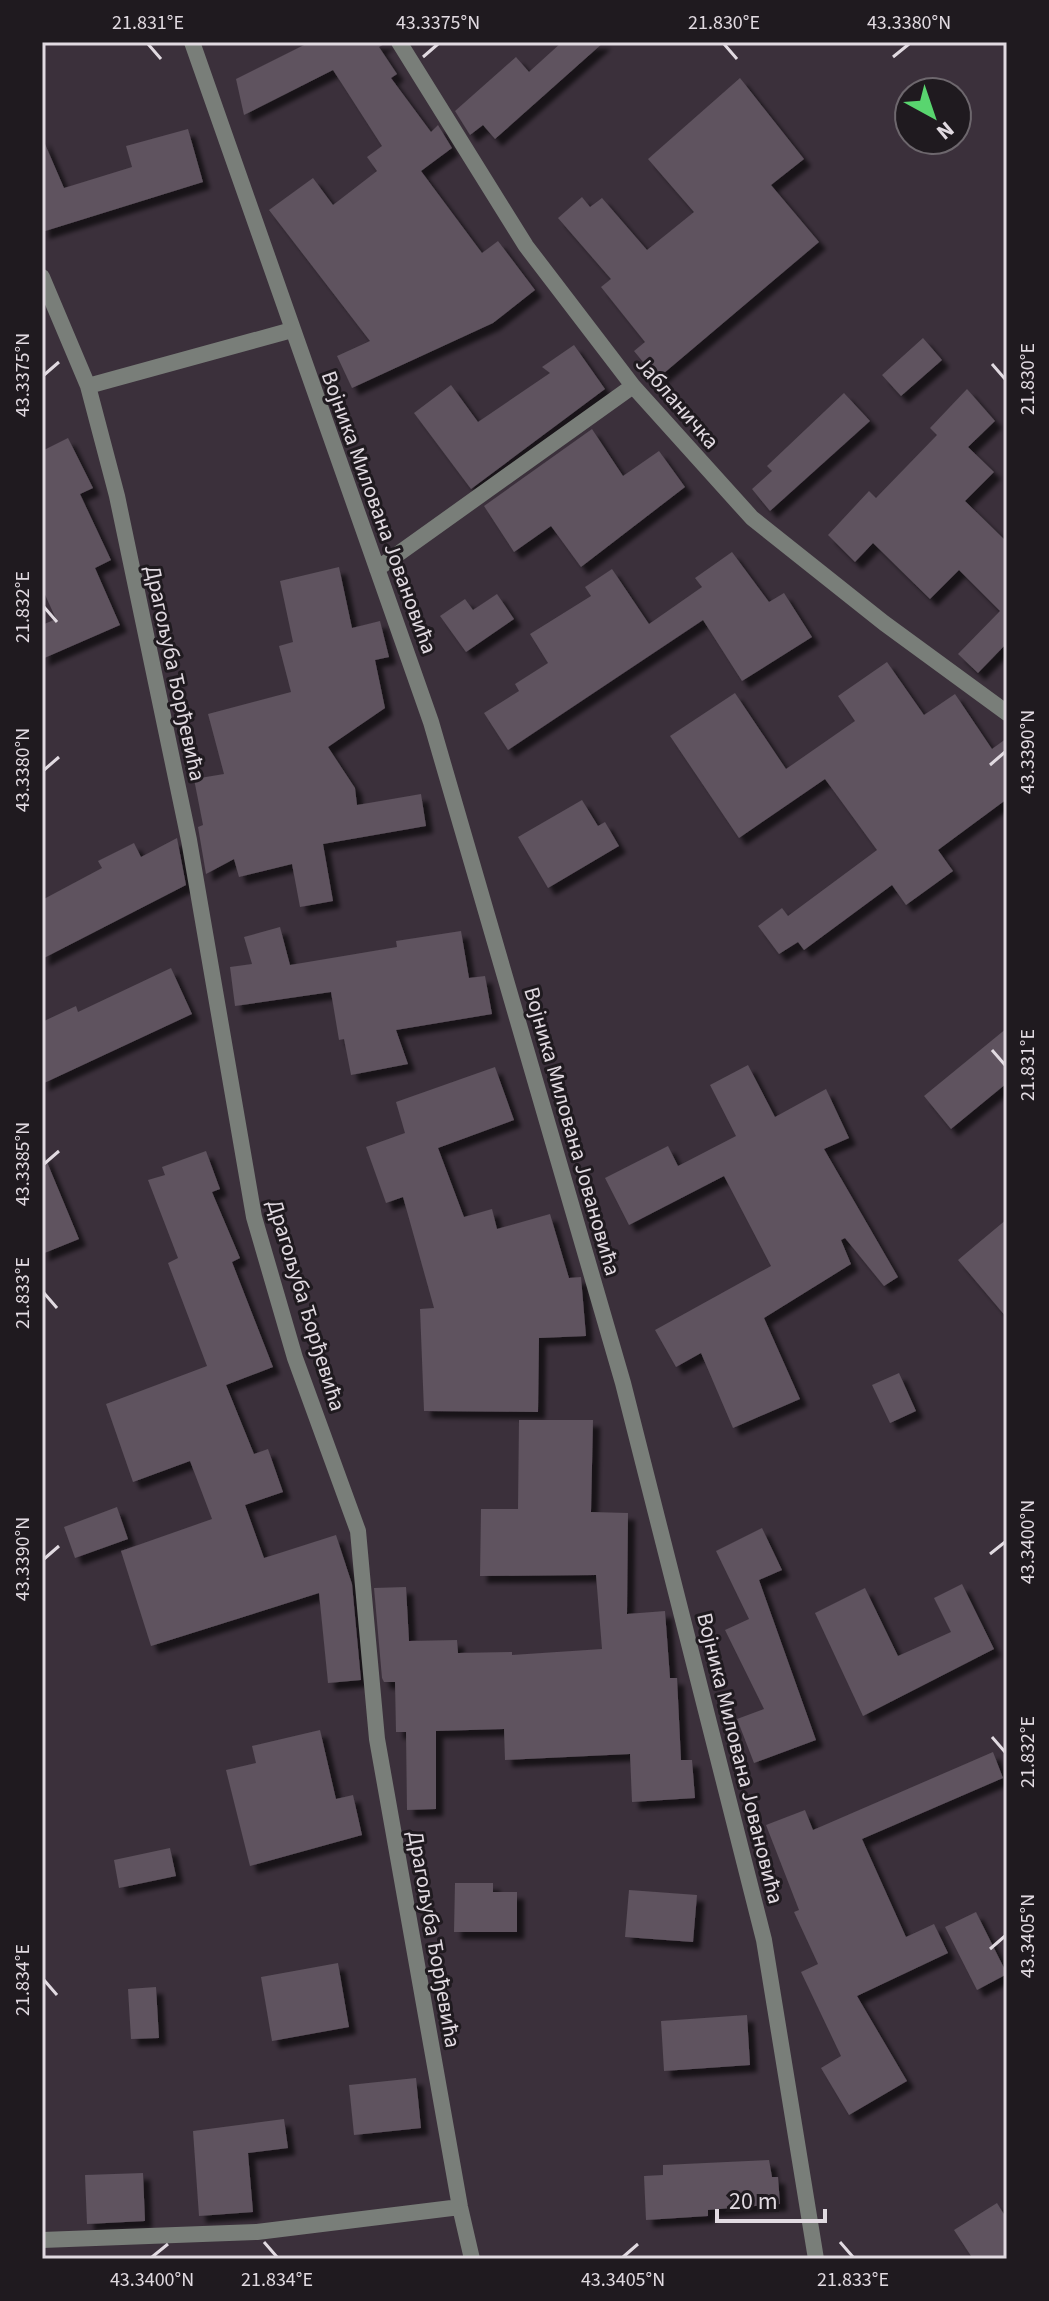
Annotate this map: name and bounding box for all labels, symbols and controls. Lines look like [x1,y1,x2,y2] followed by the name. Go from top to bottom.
[112,9,184,37] text: 21.831°E
[396,9,480,37] text: 43.3375°N
[688,9,760,37] text: 21.830°E
[867,9,951,37] text: 43.3380°N
[893,76,973,156] north arrow
[929,114,961,148] text: N
[9,333,37,417] text: 43.3375°N
[1014,343,1042,415] text: 21.830°E
[628,349,727,456] street label: Јабланичка
[313,366,445,658] street label: Војника Милована Јовановића
[137,562,214,784] street label: Драгољуба Ђорђевића
[9,571,37,643] text: 21.832°E
[1014,710,1042,794] text: 43.3390°N
[9,728,37,812] text: 43.3380°N
[515,983,629,1279] street label: Војника Милована Јовановића
[1014,1029,1042,1101] text: 21.831°E
[9,1122,37,1206] text: 43.3385°N
[259,1196,353,1415] street label: Драгољуба Ђорђевића
[9,1257,37,1329] text: 21.833°E
[1014,1500,1042,1584] text: 43.3400°N
[9,1517,37,1601] text: 43.3390°N
[688,1609,792,1907] street label: Војника Милована Јовановића
[1014,1716,1042,1788] text: 21.832°E
[399,1828,469,2050] street label: Драгољуба Ђорђевића
[1014,1894,1042,1978] text: 43.3405°N
[9,1944,37,2016] text: 21.834°E
[717,2173,825,2223] scale bar
[729,2184,778,2219] text: 20 m
[110,2266,194,2294] text: 43.3400°N
[241,2266,313,2294] text: 21.834°E
[581,2266,665,2294] text: 43.3405°N
[817,2266,889,2294] text: 21.833°E

